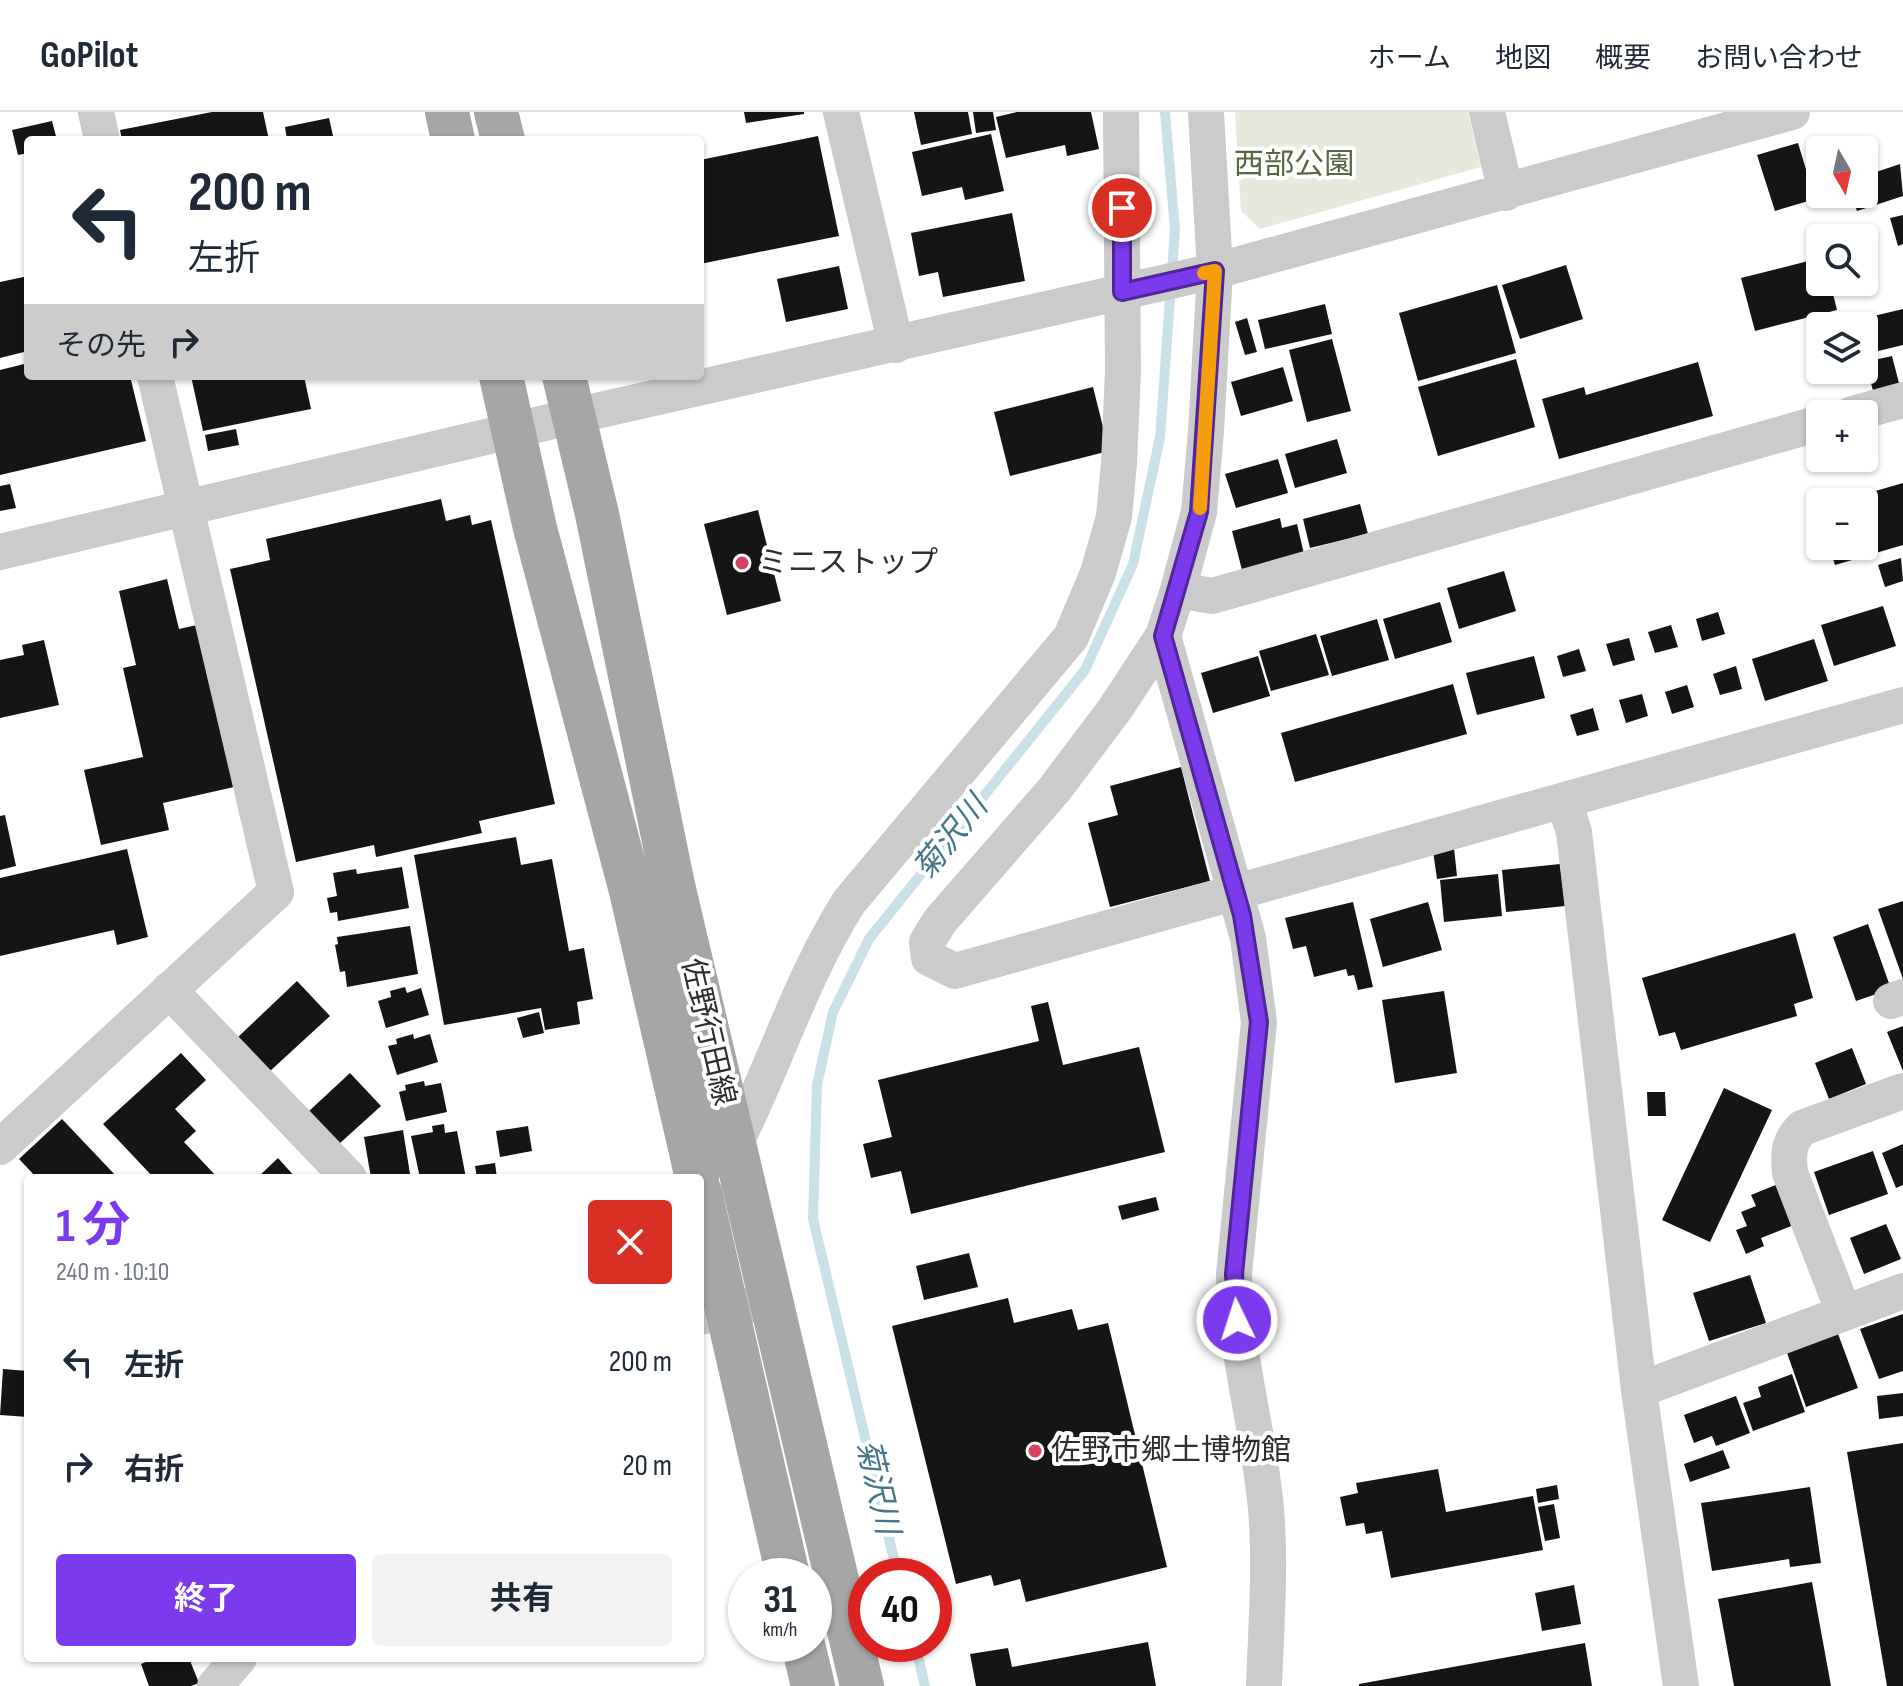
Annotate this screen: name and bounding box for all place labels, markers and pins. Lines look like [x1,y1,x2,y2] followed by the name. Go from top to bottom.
[1088,174,1156,242] pin
[758,545,938,581] place label: ミニストップ
[733,554,751,572] marker: ミニストップ
[1051,1433,1291,1469] place label: 佐野市郷土博物館
[1026,1442,1044,1460] marker: 佐野市郷土博物館

